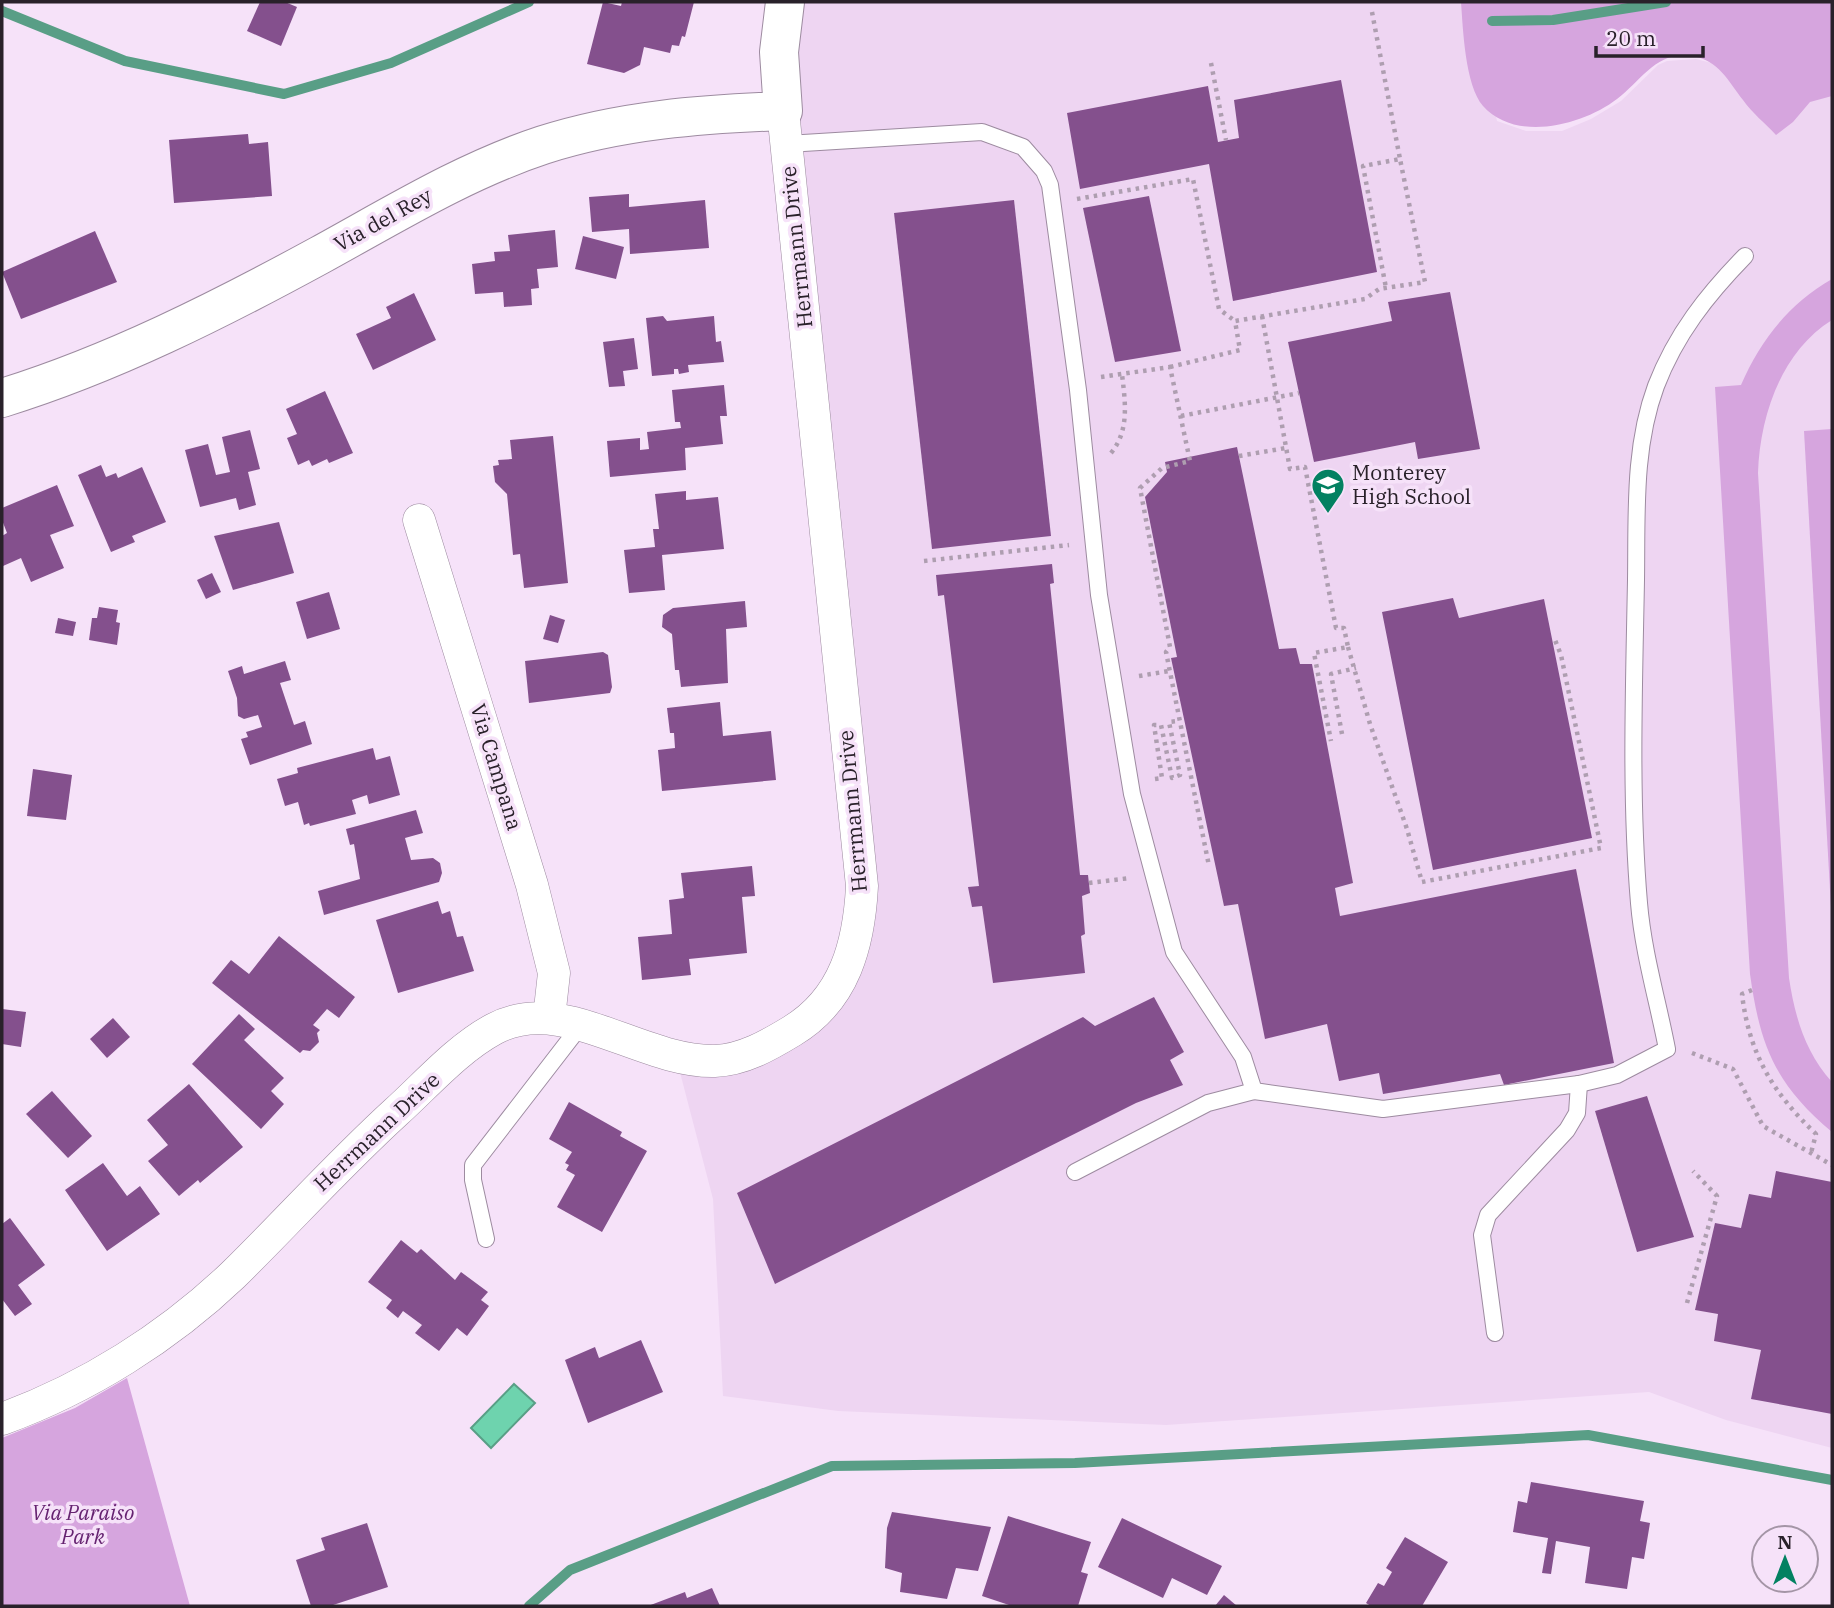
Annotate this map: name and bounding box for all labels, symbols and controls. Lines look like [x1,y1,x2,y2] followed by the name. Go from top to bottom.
[1596,14,1703,58] scale bar
[1606,24,1656,52] text: 20 m
[774,165,818,329] street label: Herrmann Drive
[329,180,437,258] street label: Via del Rey
[1352,458,1471,510] place label: Monterey High School
[1309,466,1347,515] school or university icon: Monterey High School
[464,700,529,833] street label: Via Campana
[831,729,873,893] street label: Herrmann Drive
[307,1066,445,1197] street label: Herrmann Drive
[32,1498,134,1550] park label: Via Paraiso Park
[1750,1524,1820,1594] north arrow
[1777,1530,1793,1554] text: N

